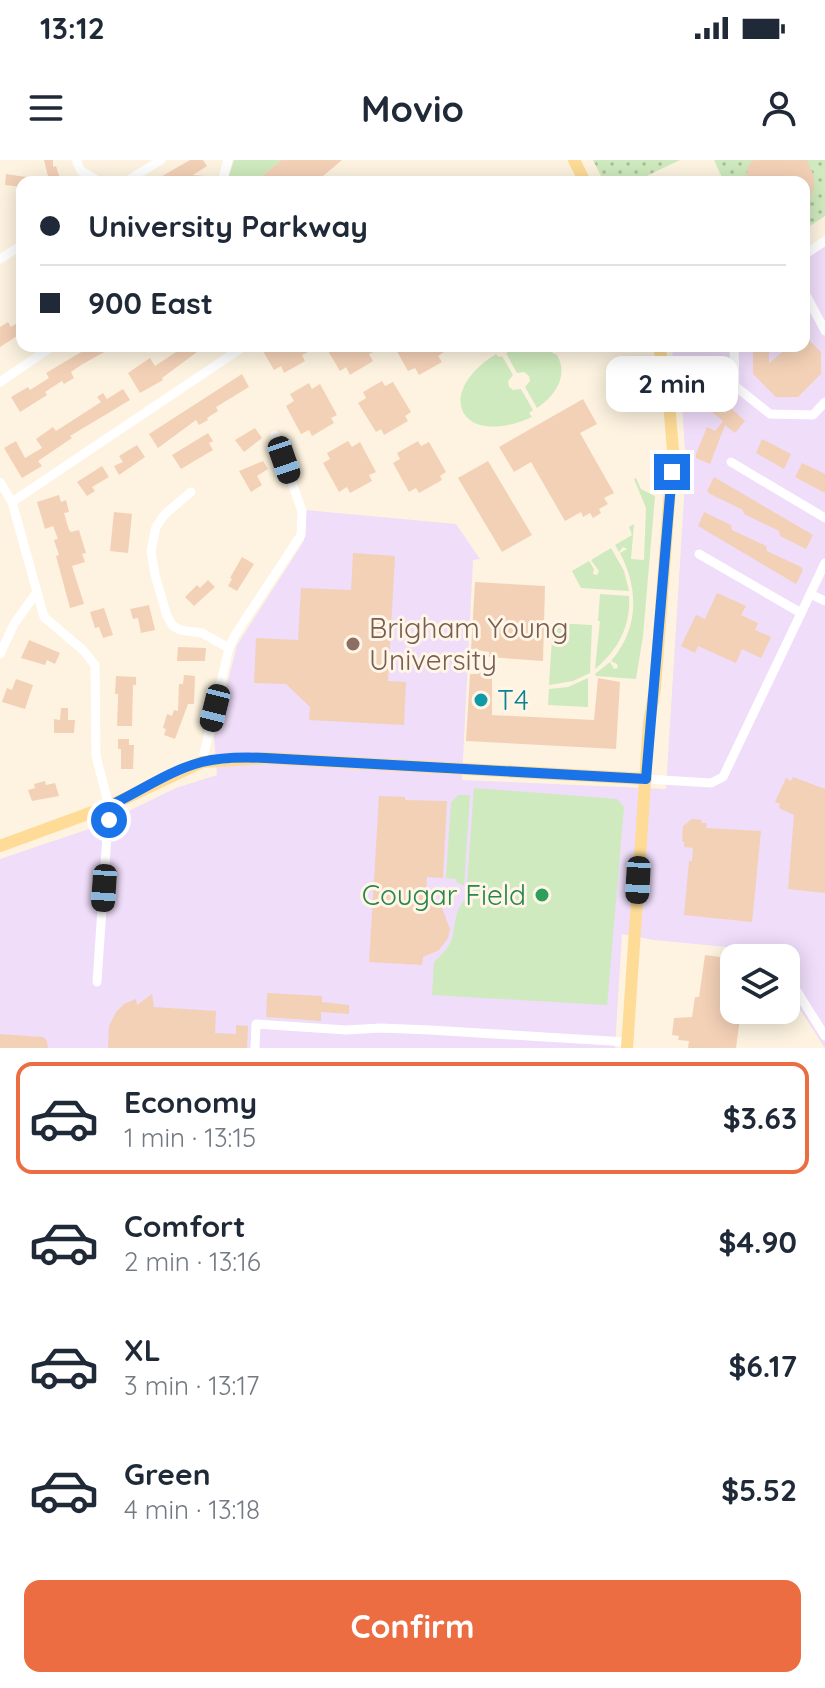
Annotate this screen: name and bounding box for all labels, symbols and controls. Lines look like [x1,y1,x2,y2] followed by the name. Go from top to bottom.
[40,9,105,47] text: 13:12
[24,86,68,130] icon: menu
[361,86,464,131] text: Movio
[757,86,801,130] icon: person
[88,207,368,245] text: University Parkway
[88,284,213,322] text: 900 East
[606,356,738,412] callout: 2 min
[638,367,706,400] text: 2 min
[265,433,303,487] car
[654,454,690,490] route end
[369,610,569,677] place label: Brigham Young University
[344,635,362,653] marker: Brigham Young University
[198,682,232,734] car
[497,682,529,717] place label: T4
[472,691,490,709] marker: T4
[91,802,127,838] route start
[625,855,651,905] car
[90,863,118,913] car
[362,877,526,912] place label: Cougar Field
[533,886,551,904] marker: Cougar Field
[720,944,800,1024] map controls
[720,944,800,1024] button: layers
[28,1082,100,1154] icon: car
[124,1083,257,1121] text: Economy
[723,1099,797,1137] text: $3.63
[124,1121,256,1154] text: 1 min · 13:15
[28,1206,100,1278] icon: car
[124,1207,245,1245] text: Comfort
[719,1223,797,1261] text: $4.90
[124,1245,261,1278] text: 2 min · 13:16
[28,1330,100,1402] icon: car
[124,1331,161,1369] text: XL
[728,1347,797,1385] text: $6.17
[124,1369,259,1402] text: 3 min · 13:17
[28,1454,100,1526] icon: car
[124,1455,211,1493] text: Green
[721,1471,797,1509] text: $5.52
[124,1493,260,1526] text: 4 min · 13:18
[24,1580,801,1672] button: Confirm

